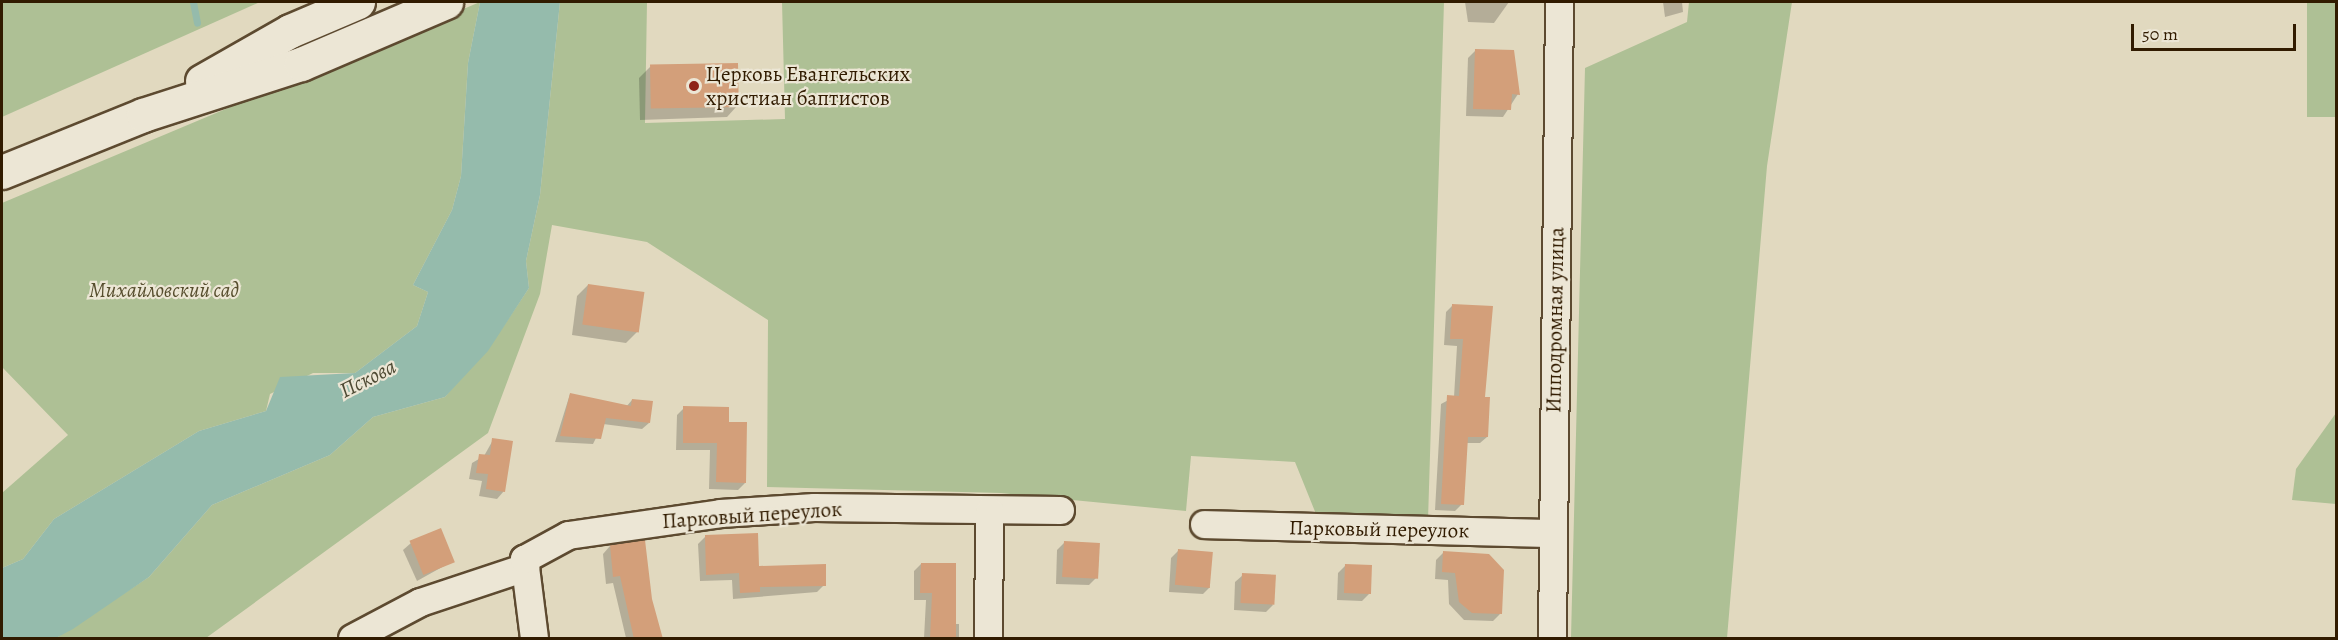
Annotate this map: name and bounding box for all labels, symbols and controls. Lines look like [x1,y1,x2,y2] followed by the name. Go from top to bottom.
[2134,12,2299,50] scale bar
[2142,22,2178,46] text: 50 m
[706,61,910,111] place label: Церковь Евангельских христиан баптистов
[687,79,701,93] marker: Церковь Евангельских христиан баптистов
[1541,227,1569,413] street label: Ипподромная улица
[89,277,239,303] park label: Михайловский сад
[335,354,401,404] water label: Пскова
[661,496,843,534] street label: Парковый переулок
[1289,515,1469,543] street label: Парковый переулок

